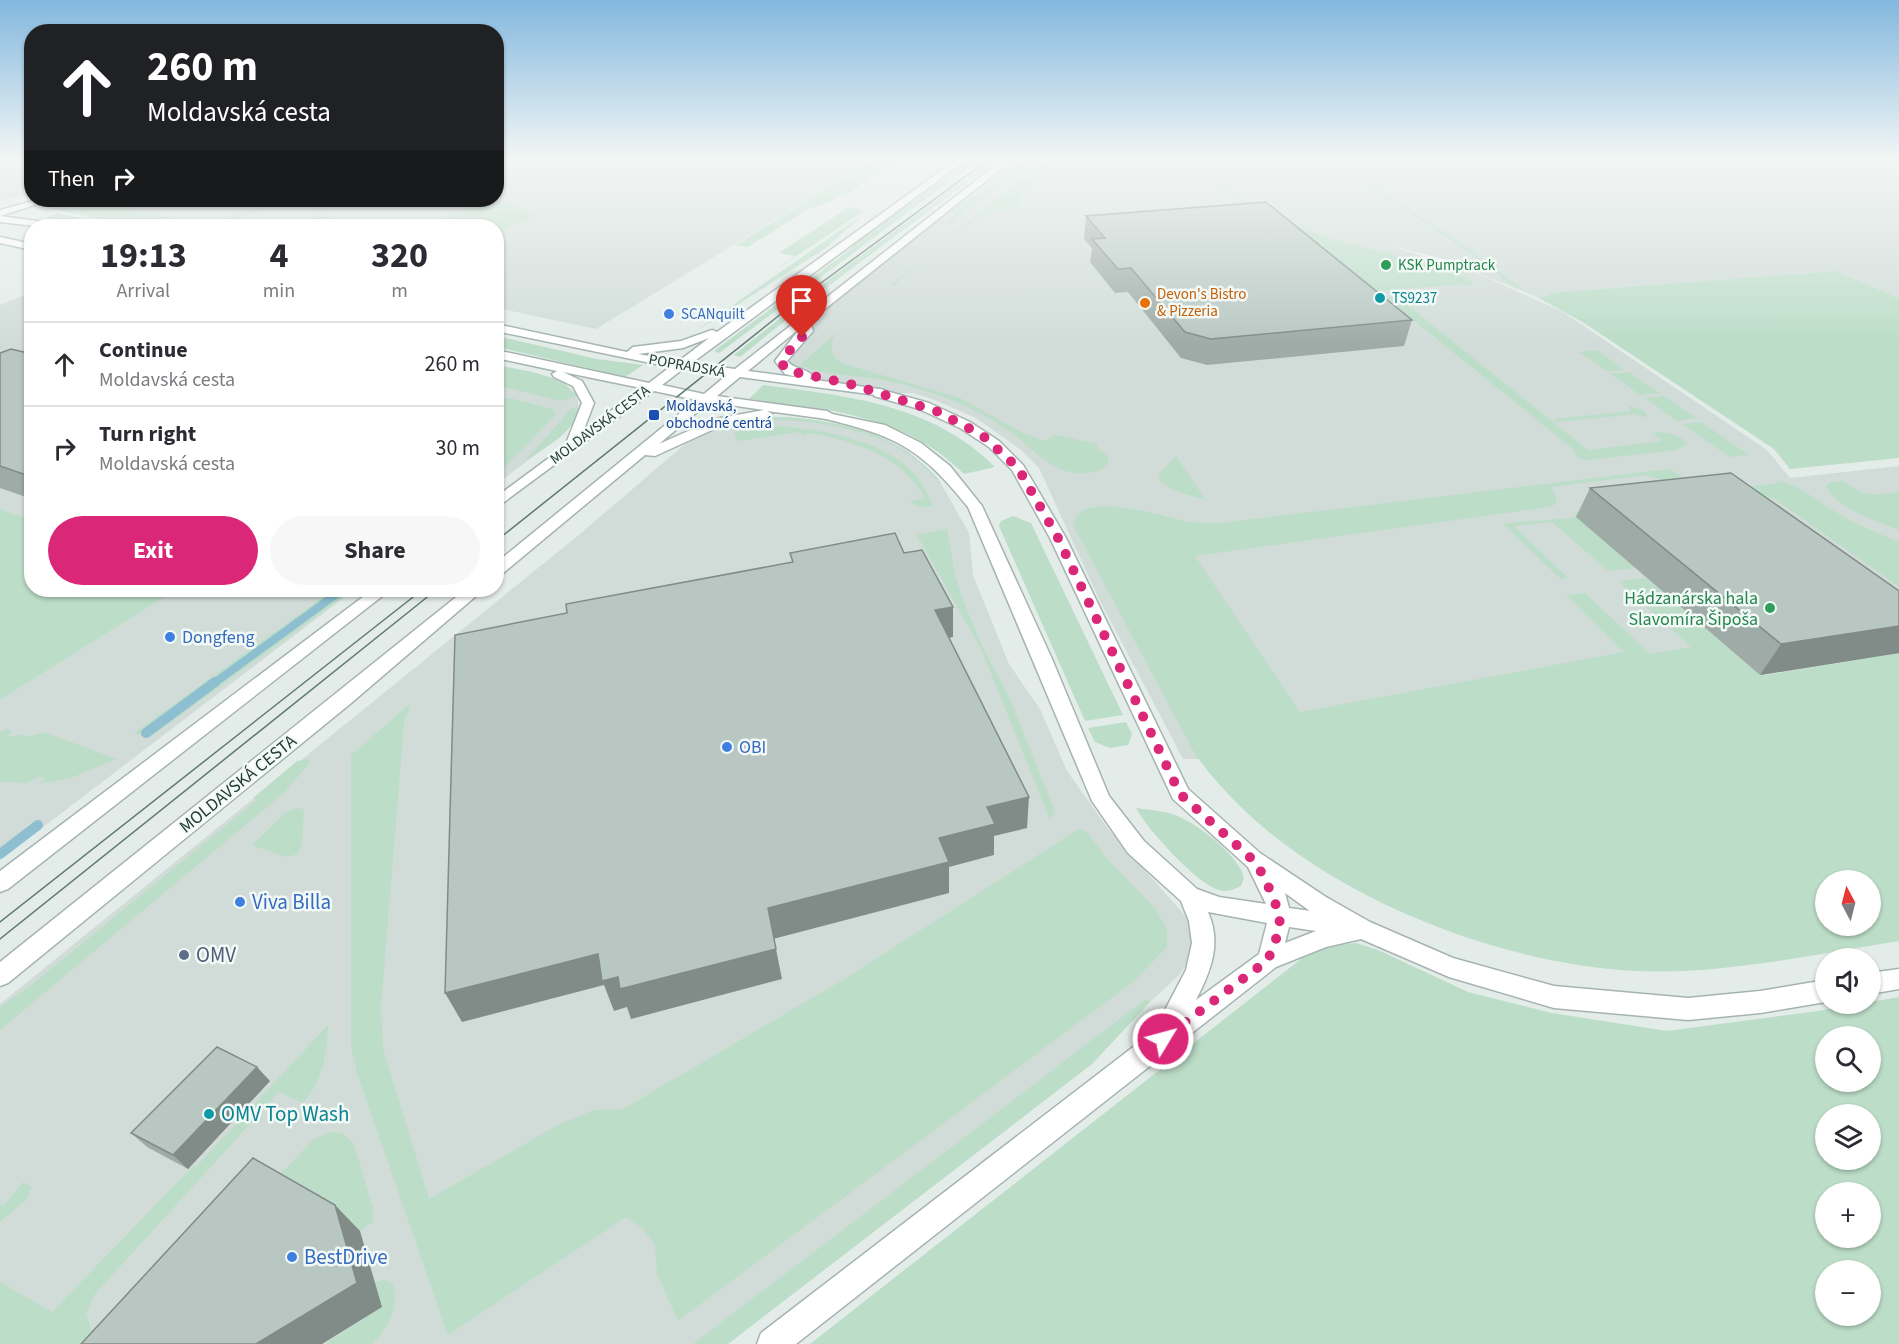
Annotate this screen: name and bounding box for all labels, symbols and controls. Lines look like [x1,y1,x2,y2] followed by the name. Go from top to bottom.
[147,37,258,97] text: 260 m
[48,48,126,126] icon: ahead
[147,93,331,132] text: Moldavská cesta
[107,162,140,195] icon: right
[48,163,95,195] text: Then
[100,230,187,281] text: 19:13
[269,230,288,281] text: 4
[371,230,428,281] text: 320
[1398,255,1496,276] place label: KSK Pumptrack
[1379,258,1393,272] marker: KSK Pumptrack
[776,275,827,337] pin
[116,277,170,305] text: Arrival
[263,277,295,305] text: min
[391,277,408,305] text: m
[785,284,818,317] icon: arrive
[1157,284,1247,322] place label: Devon's Bistro & Pizzeria
[1392,288,1437,309] place label: TS9237
[1373,291,1387,305] marker: TS9237
[1138,296,1152,310] marker: Devon's Bistro & Pizzeria
[681,304,745,325] place label: SCANquilt
[662,307,676,321] marker: SCANquilt
[99,334,188,366] text: Continue
[48,348,81,381] icon: ahead
[425,348,480,380] text: 260 m
[647,349,728,383] street label: POPRADSKÁ
[99,366,235,394] text: Moldavská cesta
[546,380,655,470] street label: MOLDAVSKÁ CESTA
[666,396,772,434] place label: Moldavská, obchodné centrá
[647,408,661,422] marker: Moldavská, obchodné centrá
[99,418,196,450] text: Turn right
[48,432,81,465] icon: right
[435,432,480,464] text: 30 m
[99,450,235,478] text: Moldavská cesta
[48,516,258,585] button: Exit
[270,516,480,585] button: Share
[1624,586,1758,632] place label: Hádzanárska hala Slavomíra Šipoša
[1763,601,1777,615] marker: Hádzanárska hala Slavomíra Šipoša
[182,625,255,650] place label: Dongfeng
[163,630,177,644] marker: Dongfeng
[174,729,302,839] street label: MOLDAVSKÁ CESTA
[739,735,766,760] place label: OBI
[720,740,734,754] marker: OBI
[1815,870,1881,936] north arrow
[1815,870,1881,1326] map controls
[252,887,331,917] place label: Viva Billa
[233,895,247,909] marker: Viva Billa
[196,940,236,970] place label: OMV
[177,948,191,962] marker: OMV
[1815,948,1881,1014] button: sound
[1131,1007,1195,1071] position arrow
[1815,1026,1881,1092] button: search
[221,1099,349,1129] place label: OMV Top Wash
[1815,1104,1881,1170] button: layers
[202,1107,216,1121] marker: OMV Top Wash
[1815,1182,1881,1248] button: +
[304,1242,388,1272] place label: BestDrive
[285,1250,299,1264] marker: BestDrive
[1815,1260,1881,1326] button: −

